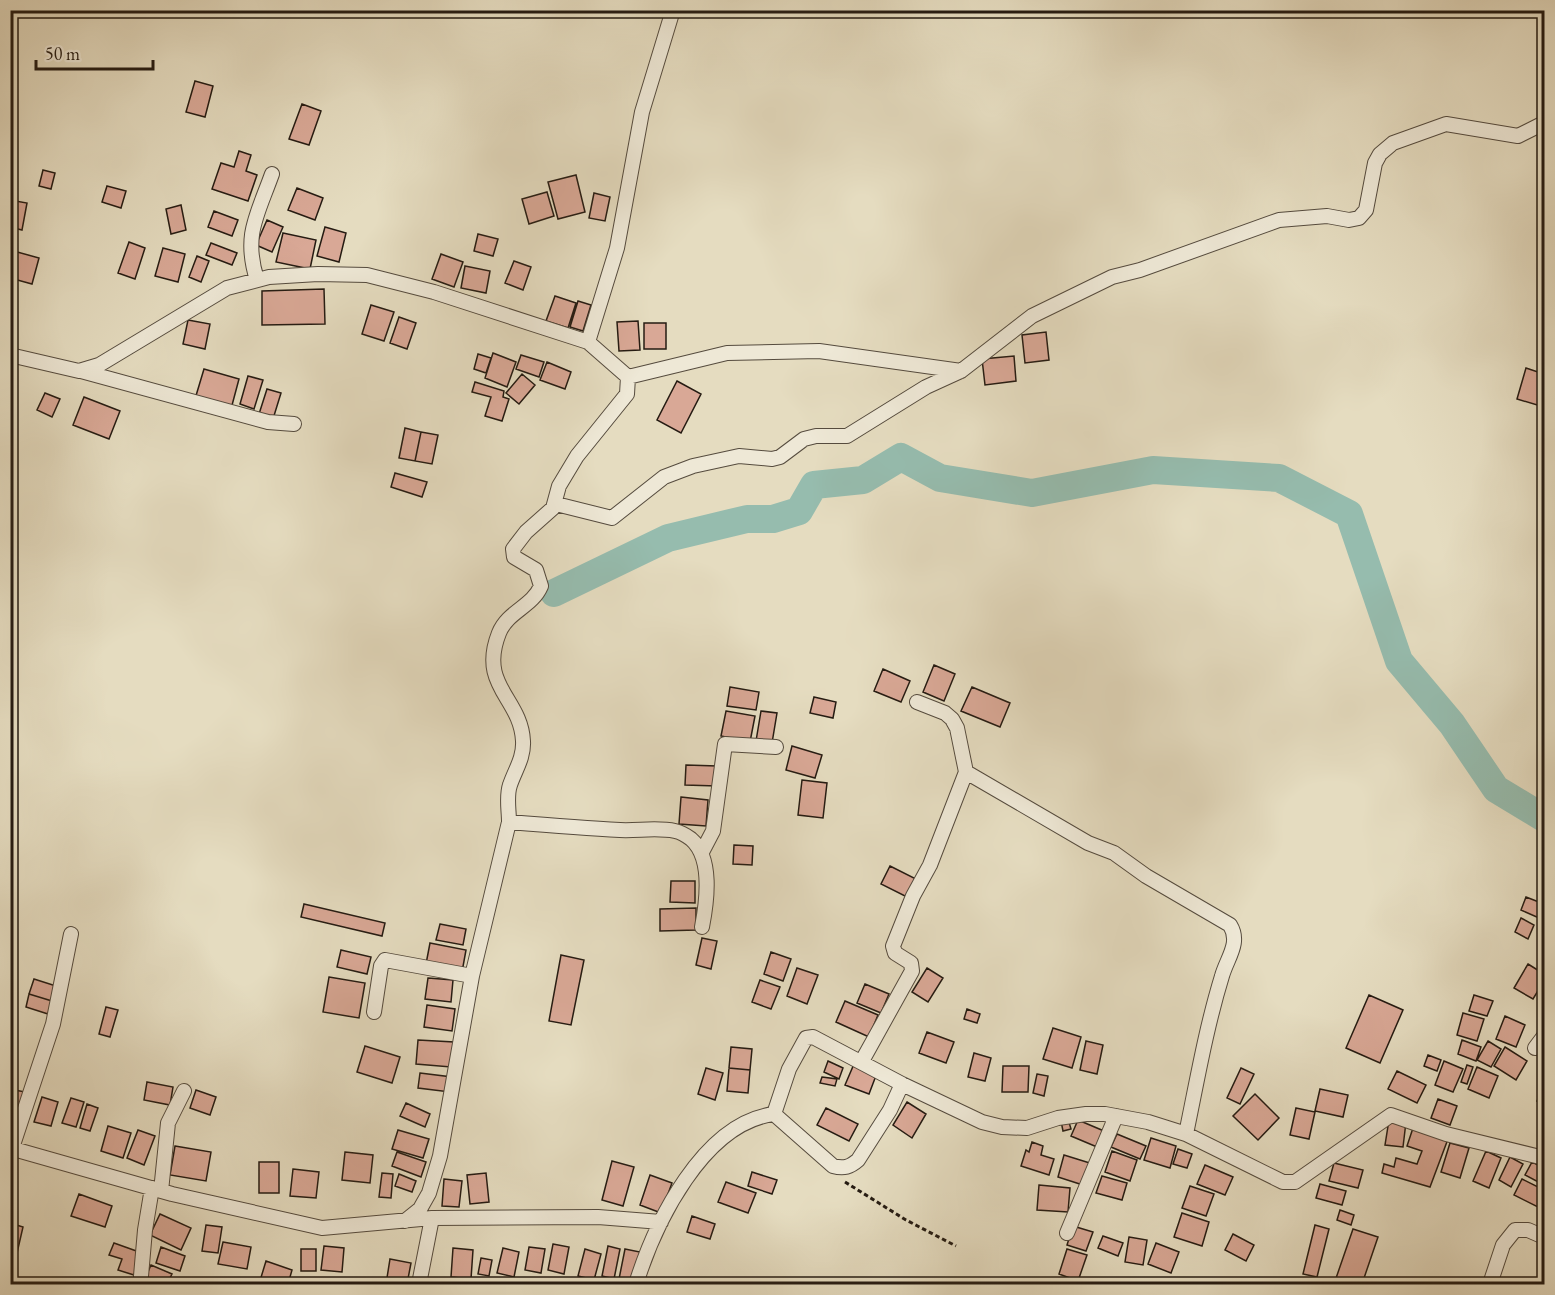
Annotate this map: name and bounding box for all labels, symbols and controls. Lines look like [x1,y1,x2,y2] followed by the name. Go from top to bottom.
[36,33,153,71] scale bar
[45,42,80,65] text: 50 m

